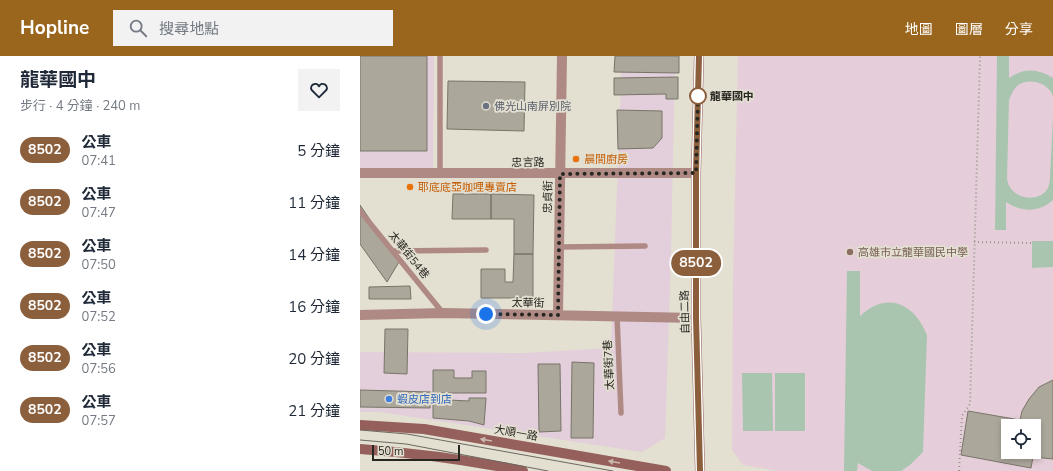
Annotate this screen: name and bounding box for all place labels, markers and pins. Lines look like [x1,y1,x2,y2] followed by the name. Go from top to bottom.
[689,87,707,105] marker: 龍華國中
[710,89,754,104] place label: 龍華國中
[494,99,571,114] place label: 佛光山南屏別院
[481,101,491,111] marker: 佛光山南屏別院
[584,152,628,167] place label: 晨間廚房
[571,154,581,164] marker: 晨間廚房
[418,180,517,195] place label: 耶底底亞咖哩專賣店
[405,182,415,192] marker: 耶底底亞咖哩專賣店
[858,245,968,260] place label: 高雄市立龍華國民中學
[845,247,855,257] marker: 高雄市立龍華國民中學
[397,392,452,407] place label: 蝦皮店到店
[384,394,394,404] marker: 蝦皮店到店

